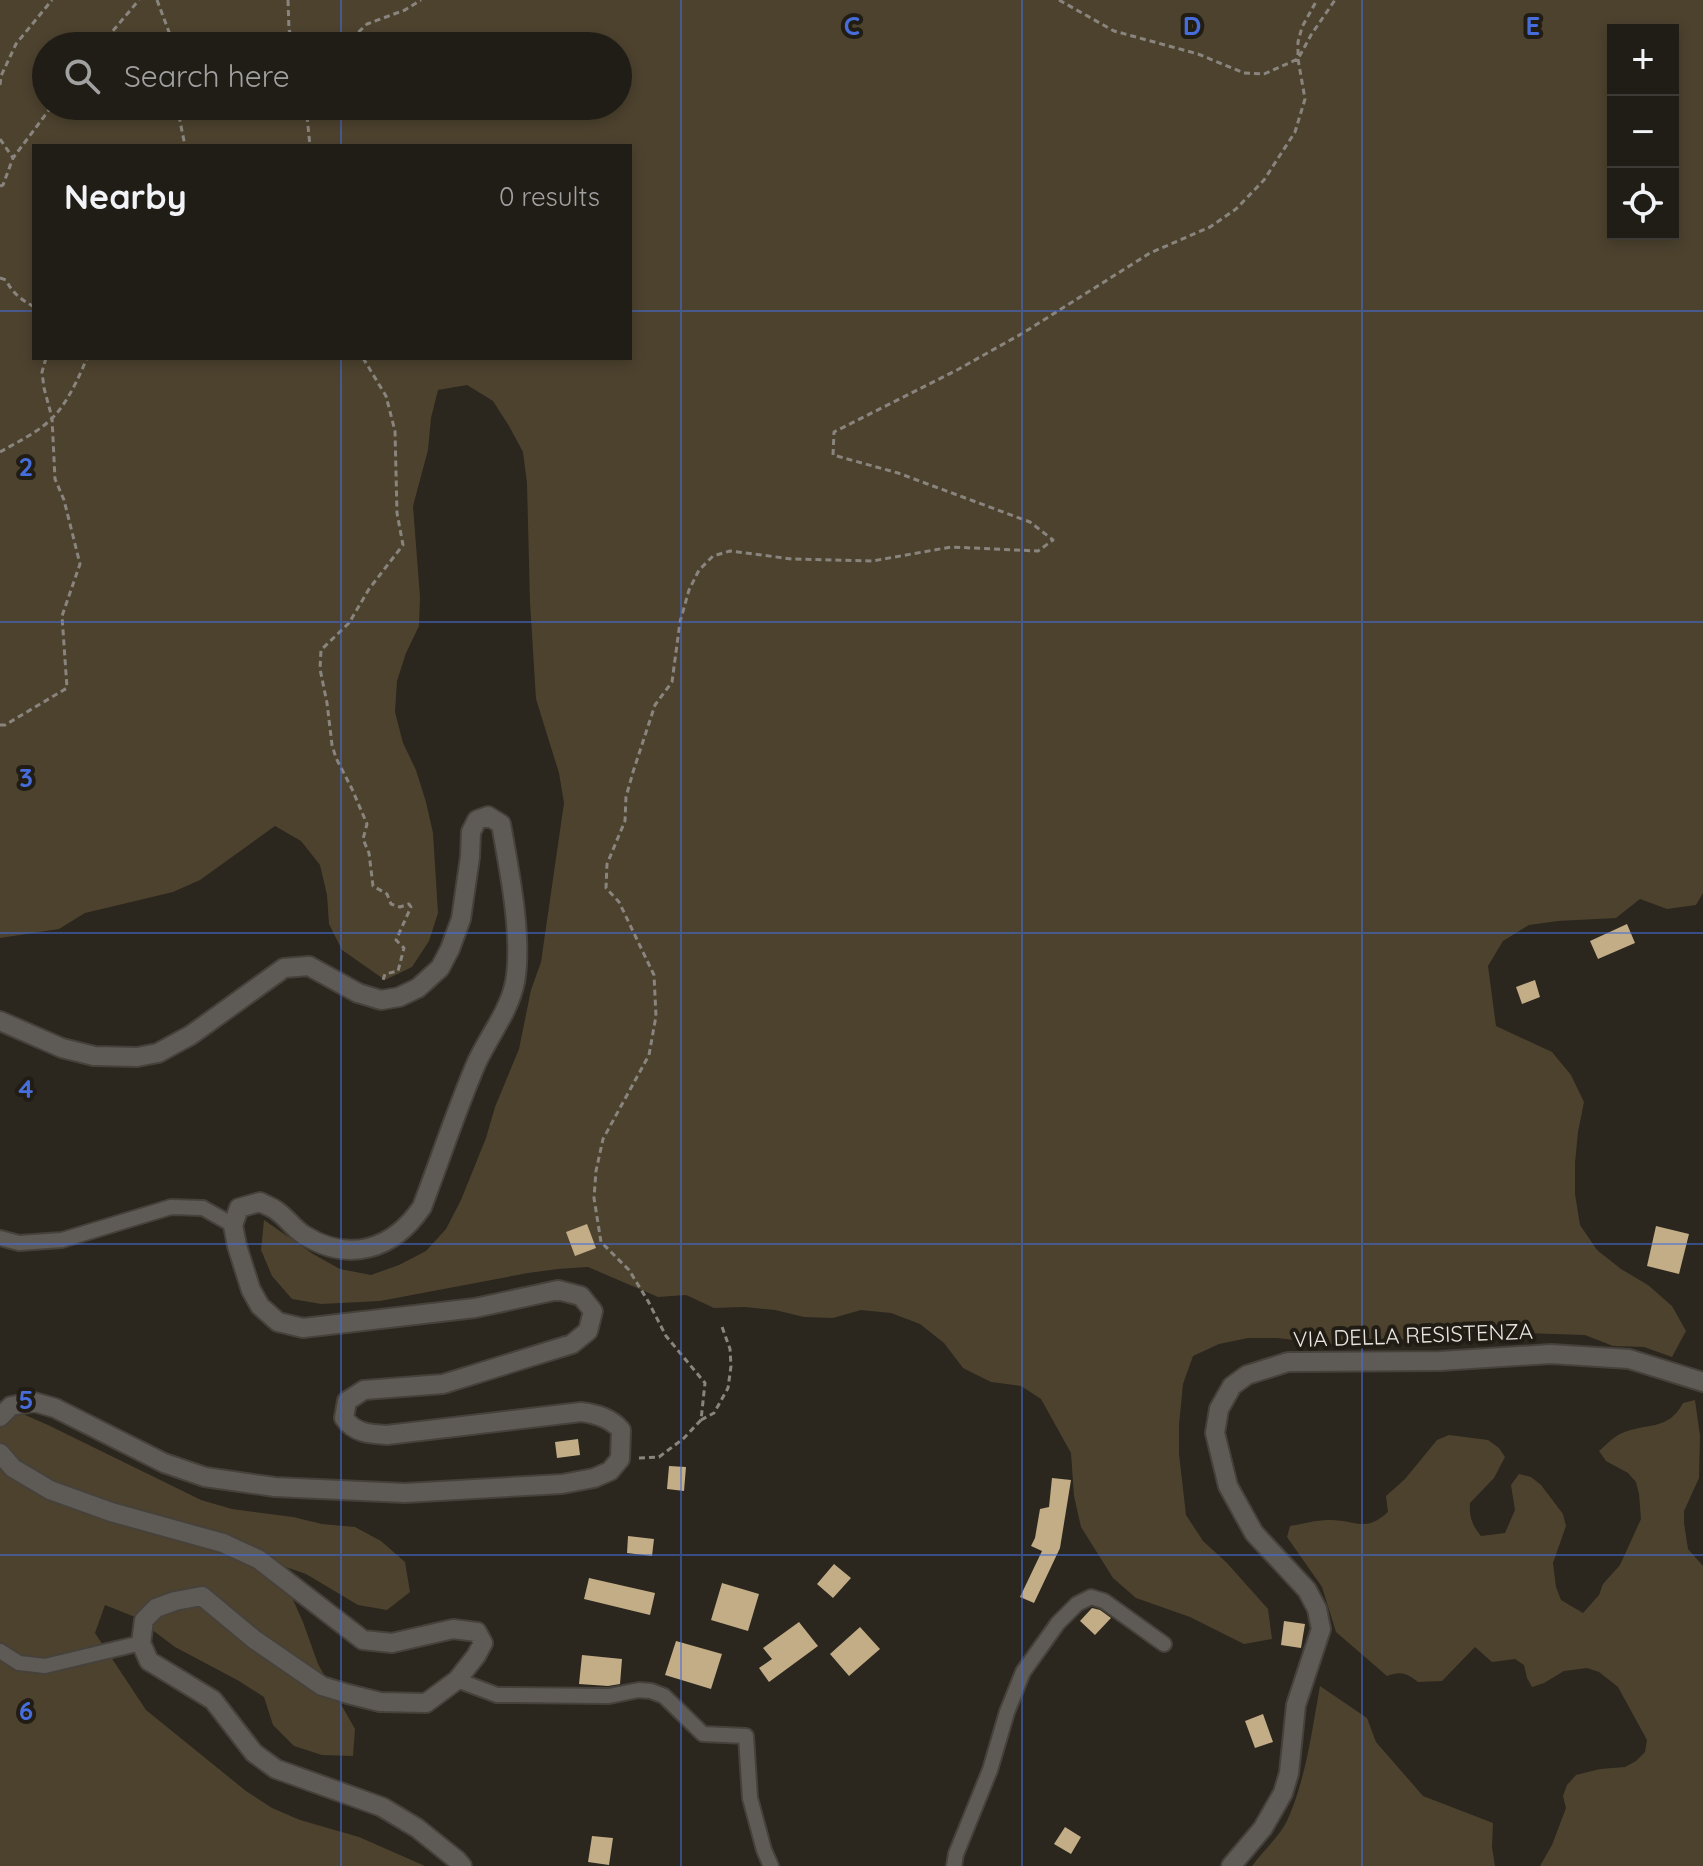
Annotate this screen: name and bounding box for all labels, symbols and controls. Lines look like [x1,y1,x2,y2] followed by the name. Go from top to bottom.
[844,9,860,42] text: C
[1183,9,1201,42] text: D
[1526,9,1540,42] text: E
[1607,24,1679,240] map controls
[1607,24,1679,96] button: +
[32,32,632,120] search box
[60,54,104,98] icon: search
[124,57,290,95] text: Search here
[1607,96,1679,168] button: −
[1607,168,1679,240] button: locate
[64,175,187,218] text: Nearby
[499,180,600,213] text: 0 results
[19,450,33,483] text: 2
[19,761,33,794] text: 3
[18,1072,34,1105] text: 4
[1293,1317,1533,1353] street label: VIA DELLA RESISTENZA
[19,1383,33,1416] text: 5
[19,1694,33,1727] text: 6

